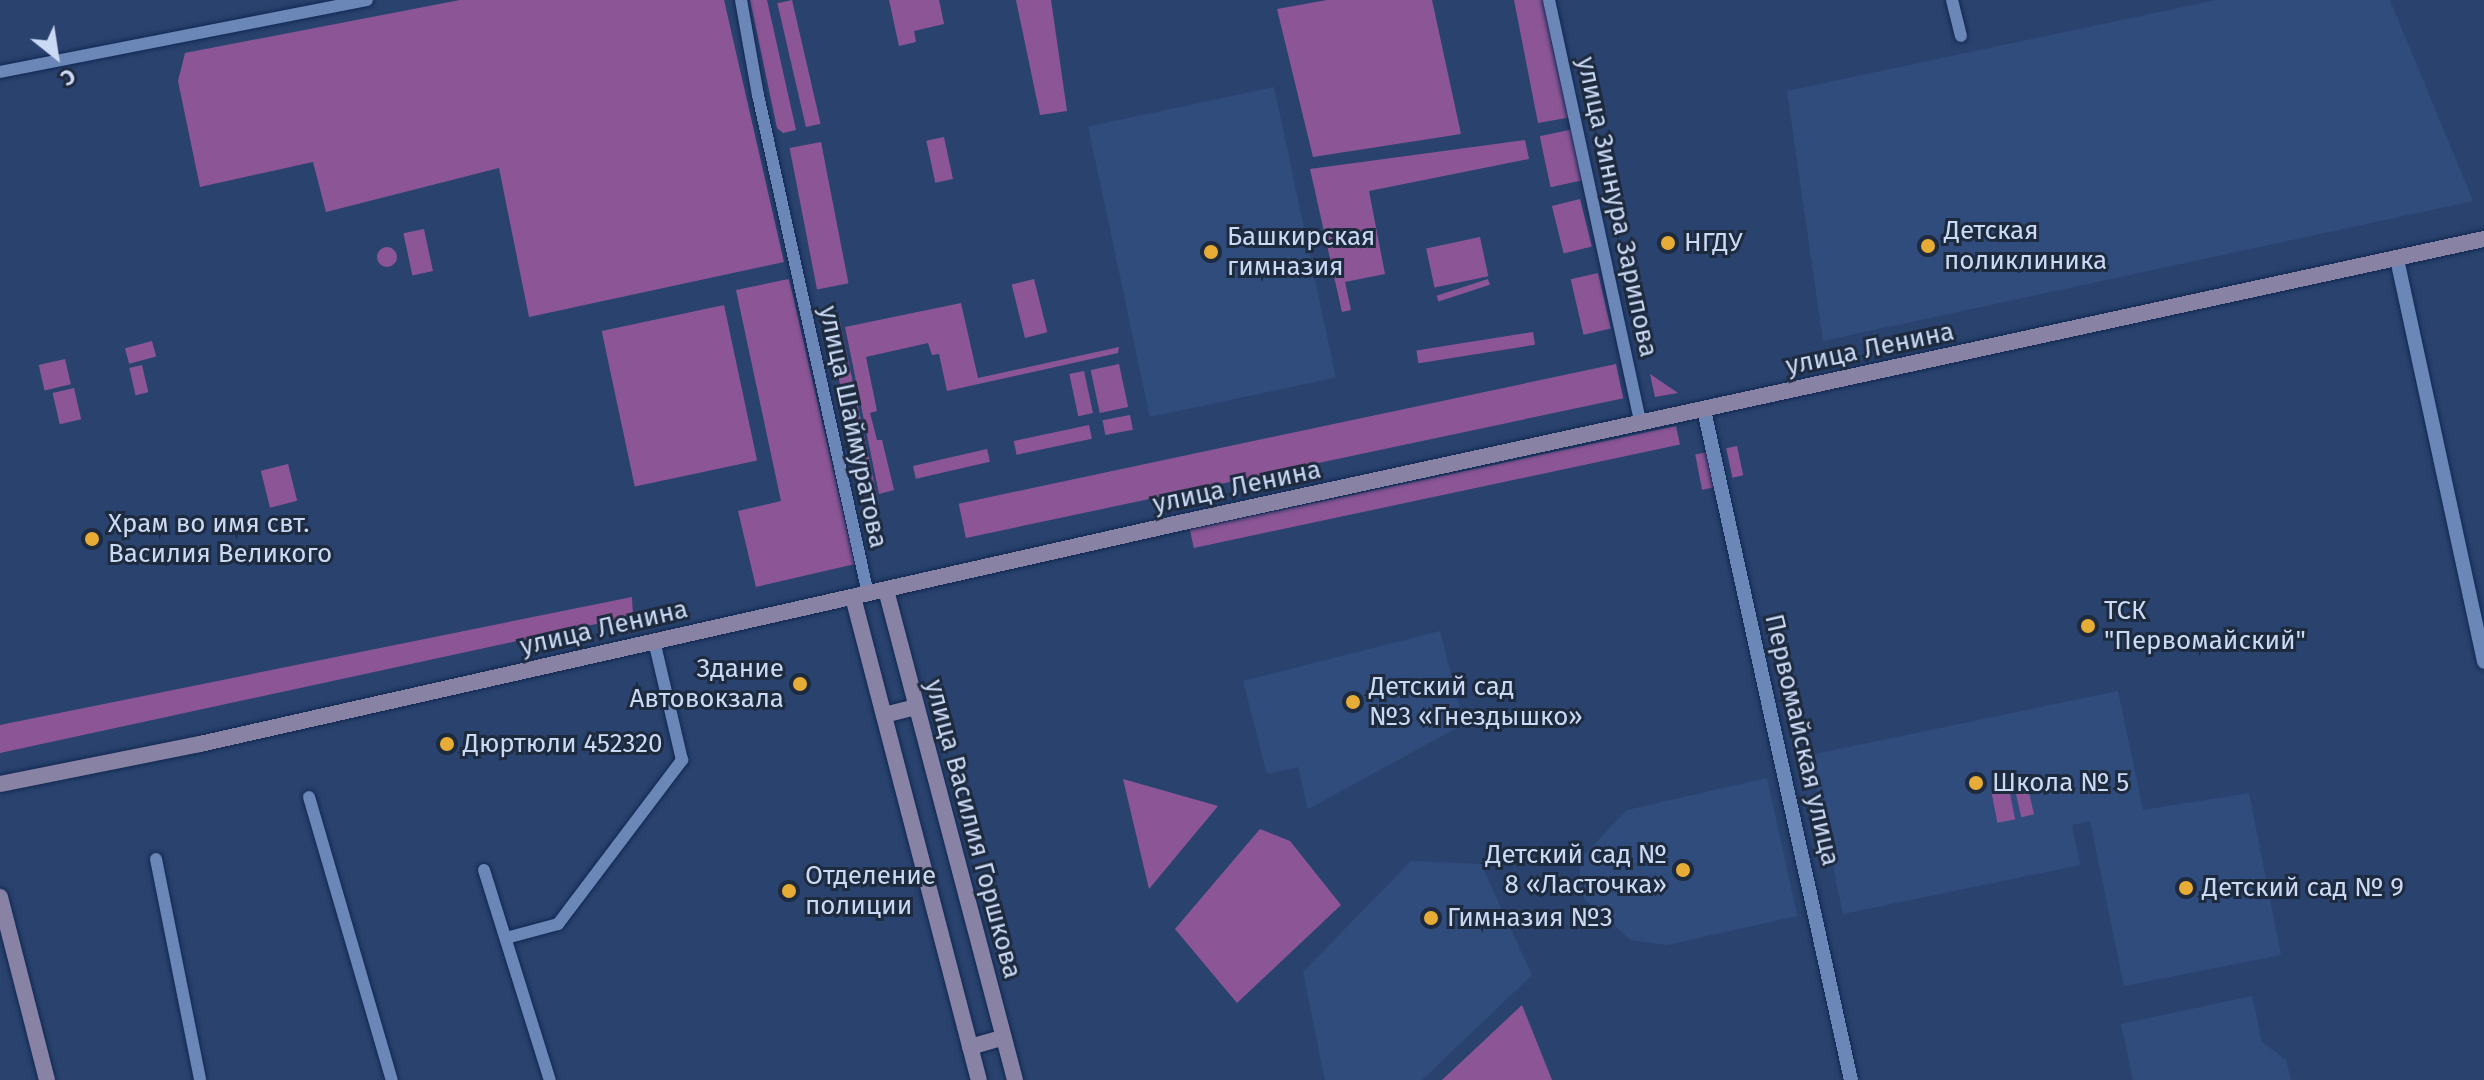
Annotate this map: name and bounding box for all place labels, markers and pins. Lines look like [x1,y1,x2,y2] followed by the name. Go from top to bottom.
[1944,215,2107,276] place label: Детская поликлиника
[1227,221,1375,282] place label: Башкирская гимназия
[1684,227,1742,259] place label: НГДУ
[1659,234,1677,252] marker: НГДУ
[1919,237,1937,255] marker: Детская поликлиника
[1202,243,1220,261] marker: Башкирская гимназия
[108,508,332,570] place label: Храм во имя свт. Василия Великого
[83,530,101,548] marker: Храм во имя свт. Василия Великого
[2104,595,2306,656] place label: ТСК "Первомайский"
[2079,617,2097,635] marker: ТСК "Первомайский"
[629,653,784,714] place label: Здание Автовокзала
[1369,671,1583,732] place label: Детский сад №3 «Гнездышко»
[791,675,809,693] marker: Здание Автовокзала
[1344,693,1362,711] marker: Детский сад №3 «Гнездышко»
[463,728,663,760] place label: Дюртюли 452320
[438,735,456,753] marker: Дюртюли 452320
[1992,767,2129,799] place label: Школа № 5
[1967,774,1985,792] marker: Школа № 5
[1486,839,1667,900] place label: Детский сад № 8 «Ласточка»
[805,860,936,922] place label: Отделение полиции
[1674,861,1692,879] marker: Детский сад № 8 «Ласточка»
[2202,872,2404,904] place label: Детский сад № 9
[2177,879,2195,897] marker: Детский сад № 9
[780,882,798,900] marker: Отделение полиции
[1447,902,1613,934] place label: Гимназия №3
[1422,909,1440,927] marker: Гимназия №3

